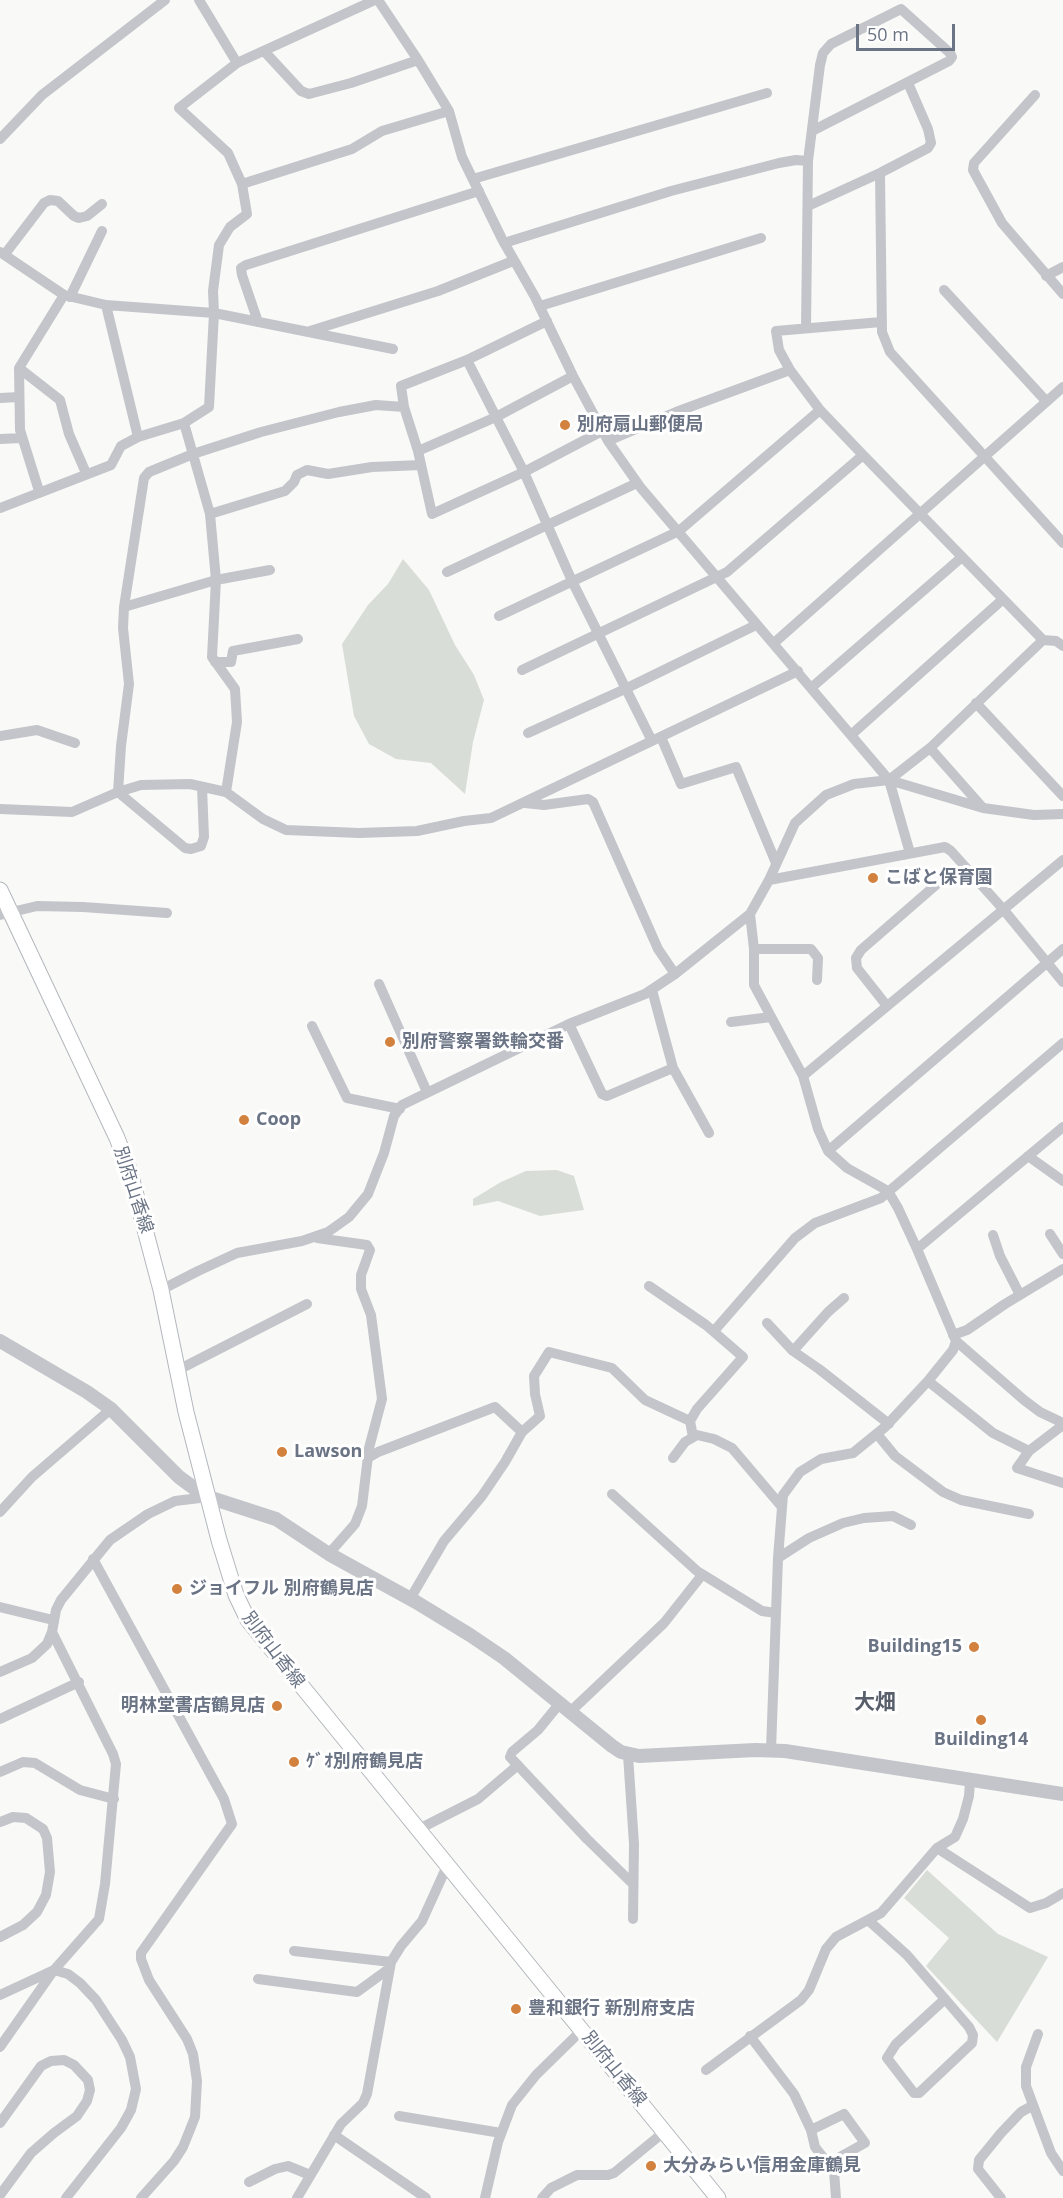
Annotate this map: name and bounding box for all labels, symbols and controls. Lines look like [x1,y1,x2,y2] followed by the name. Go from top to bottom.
[859,12,958,50] scale bar
[867,22,909,46] text: 50 m
[577,414,703,436] place label: 別府扇山郵便局
[558,418,572,432] marker: 別府扇山郵便局
[885,867,993,889] place label: こばと保育園
[866,871,880,885] marker: こばと保育園
[402,1031,564,1053] place label: 別府警察署鉄輪交番
[383,1035,397,1049] marker: 別府警察署鉄輪交番
[256,1109,301,1131] place label: Coop
[237,1113,251,1127] marker: Coop
[109,1144,157,1236] street label: 別府山香線
[294,1441,362,1463] place label: Lawson
[275,1445,289,1459] marker: Lawson
[189,1578,374,1600] place label: ジョイフル 別府鶴見店
[170,1582,184,1596] marker: ジョイフル 別府鶴見店
[237,1608,309,1692] street label: 別府山香線
[868,1636,962,1658] place label: Building15
[967,1640,981,1654] marker: Building15
[854,1690,896,1716] district label: 大畑
[121,1695,265,1717] place label: 明林堂書店鶴見店
[270,1699,284,1713] marker: 明林堂書店鶴見店
[974,1713,988,1727] marker: Building14
[934,1729,1028,1751] place label: Building14
[306,1751,423,1773] place label: ｹﾞｵ別府鶴見店
[287,1755,301,1769] marker: ｹﾞｵ別府鶴見店
[528,1998,695,2020] place label: 豊和銀行 新別府支店
[509,2002,523,2016] marker: 豊和銀行 新別府支店
[577,2027,651,2111] street label: 別府山香線
[663,2155,861,2177] place label: 大分みらい信用金庫鶴見
[644,2159,658,2173] marker: 大分みらい信用金庫鶴見

